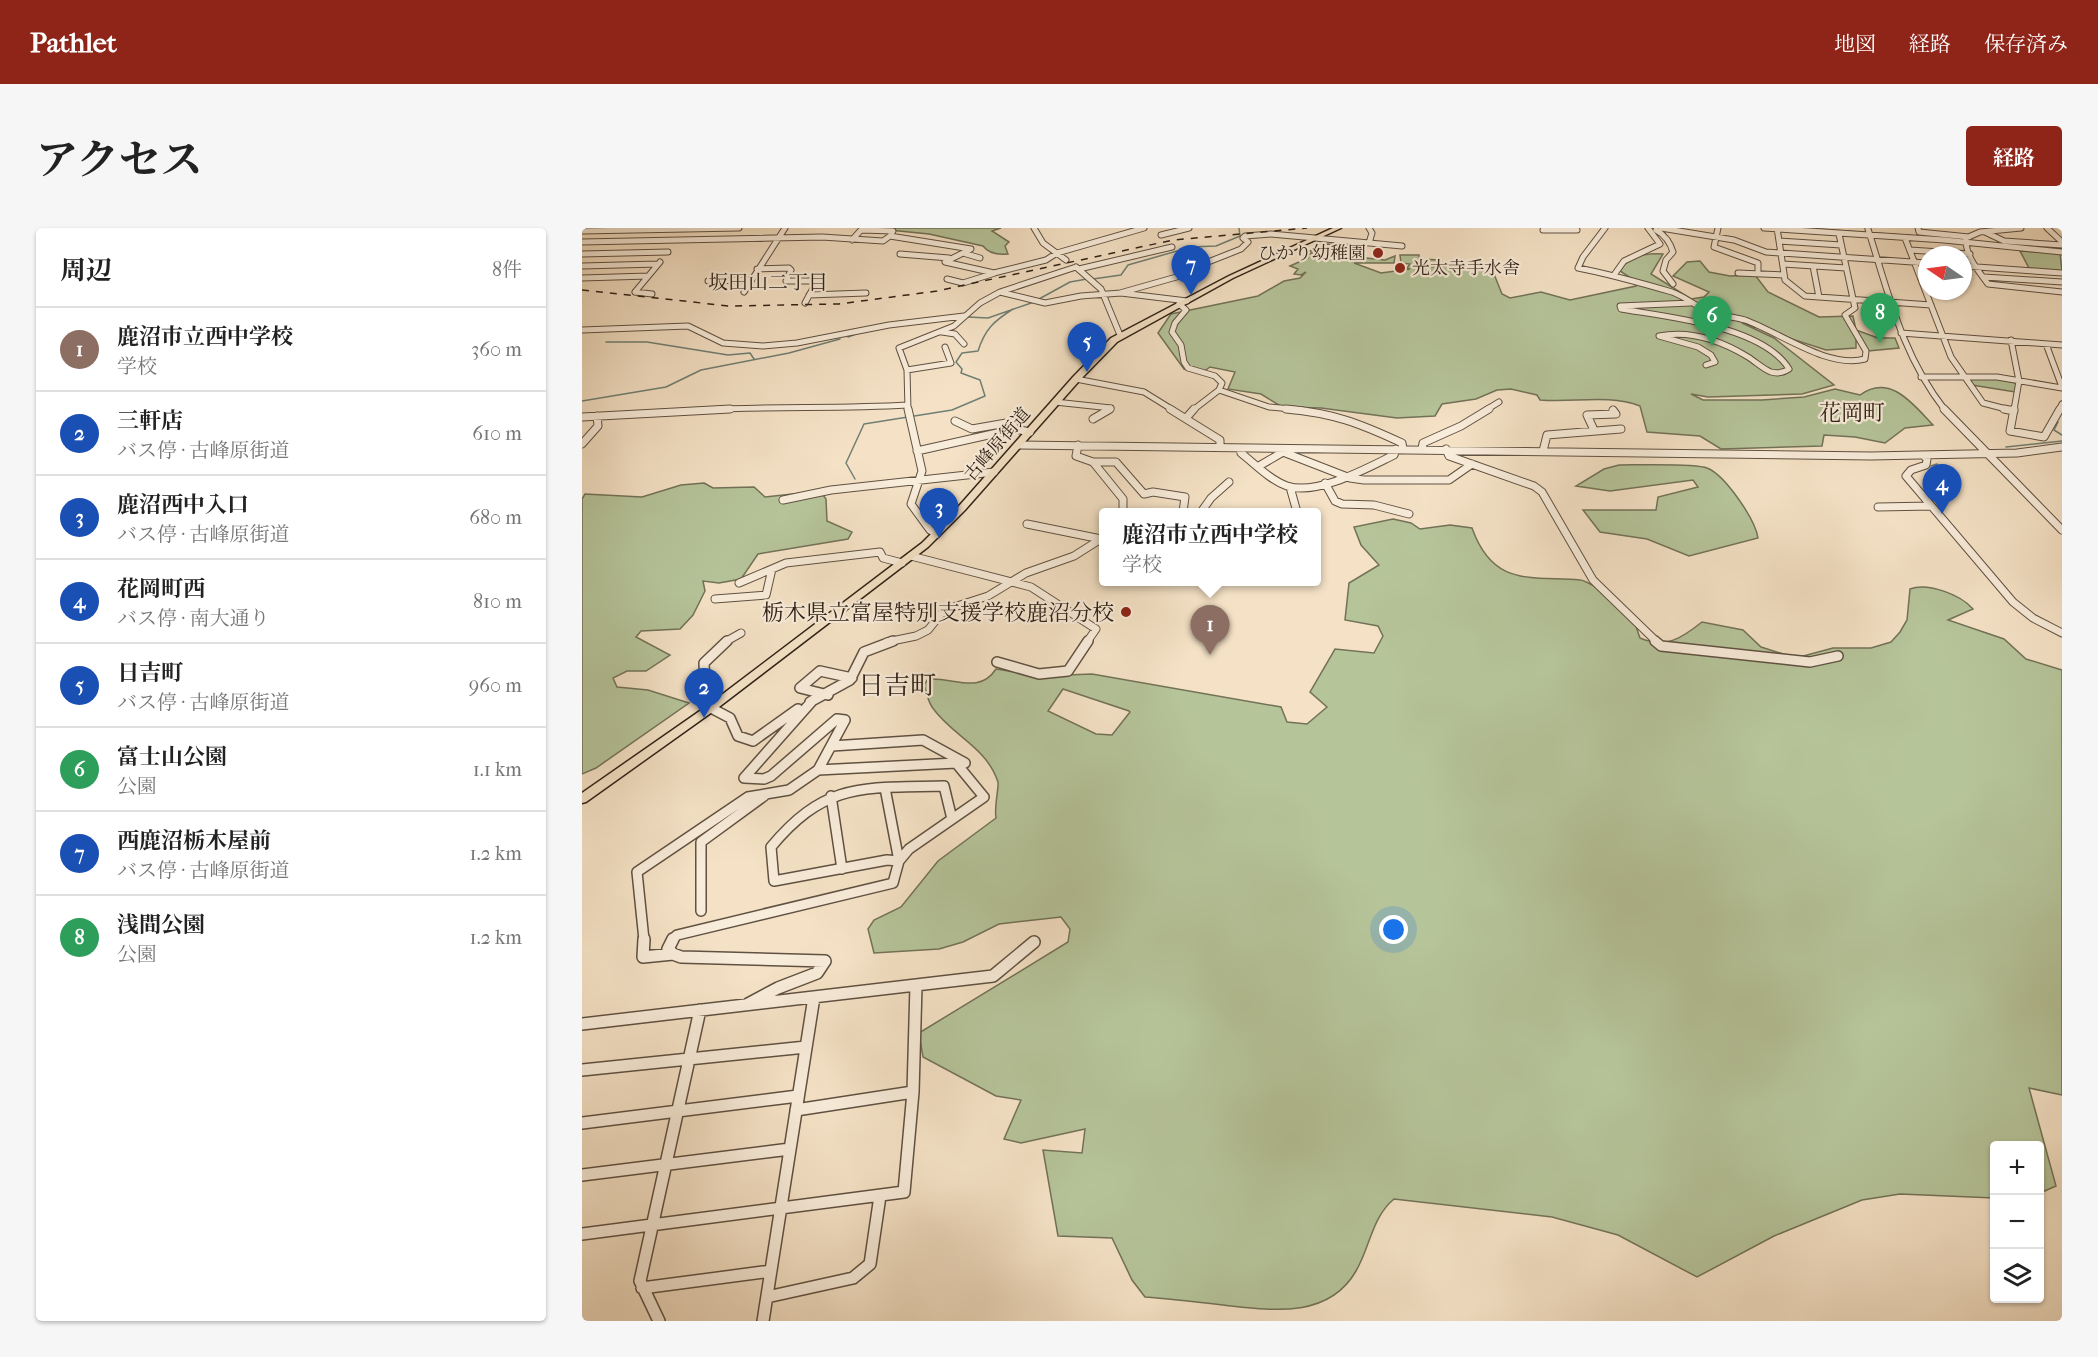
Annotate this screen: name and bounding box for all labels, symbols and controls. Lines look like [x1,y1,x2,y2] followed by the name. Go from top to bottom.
[30,26,117,59] text: Pathlet
[1834,32,1876,56] text: 地図
[1909,32,1951,56] text: 経路
[1984,32,2068,56] text: 保存済み
[1966,126,2062,186] button: 経路
[36,136,203,185] text: アクセス
[1258,243,1366,264] place label: ひかり幼稚園
[1172,245,1210,295] pin: 7
[1371,246,1385,260] marker: ひかり幼稚園
[1918,246,1972,300] north arrow
[60,255,112,286] text: 周辺
[492,258,522,281] text: 8件
[1412,258,1520,279] place label: 光太寺手水舎
[1393,261,1407,275] marker: 光太寺手水舎
[708,271,828,294] district label: 坂田山二丁目
[1860,294,1900,343] pin: 8
[1692,296,1732,346] pin: 6
[1068,322,1106,372] pin: 5
[117,324,293,350] text: 鹿沼市立西中学校
[76,338,83,361] text: 1
[471,338,522,361] text: 360 m
[117,355,157,378] text: 学校
[1819,400,1885,426] district label: 花岡町
[960,403,1035,485] street label: 古峰原街道
[117,408,183,434] text: 三軒店
[74,422,85,445] text: 2
[472,422,522,445] text: 610 m
[117,439,290,462] text: バス停 · 古峰原街道
[1922,464,1962,514] pin: 4
[920,488,958,538] pin: 3
[117,492,249,518] text: 鹿沼西中入口
[75,506,84,529] text: 3
[469,506,522,529] text: 680 m
[1099,508,1321,586] popup
[1122,522,1298,548] text: 鹿沼市立西中学校
[117,523,290,546] text: バス停 · 古峰原街道
[1122,553,1162,576] text: 学校
[117,576,205,602] text: 花岡町西
[74,590,85,613] text: 4
[473,590,522,613] text: 810 m
[762,600,1114,626] place label: 栃木県立富屋特別支援学校鹿沼分校
[1119,605,1133,619] marker: 栃木県立富屋特別支援学校鹿沼分校
[1190,606,1230,655] pin: 1
[117,607,270,630] text: バス停 · 南大通り
[117,660,183,686] text: 日吉町
[684,668,724,718] pin: 2
[858,670,936,701] district label: 日吉町
[75,674,84,697] text: 5
[469,674,522,697] text: 960 m
[117,691,290,714] text: バス停 · 古峰原街道
[117,744,227,770] text: 富士山公園
[74,758,85,781] text: 6
[473,758,522,781] text: 1.1 km
[117,775,157,798] text: 公園
[117,828,271,854] text: 西鹿沼栃木屋前
[75,842,84,865] text: 7
[470,842,522,865] text: 1.2 km
[117,859,290,882] text: バス停 · 古峰原街道
[117,912,205,938] text: 浅間公園
[1379,915,1408,944] your location
[74,926,85,949] text: 8
[470,926,522,949] text: 1.2 km
[117,943,157,966] text: 公園
[1990,1141,2044,1303] map controls
[1990,1141,2044,1195] button: +
[1990,1195,2044,1249] button: −
[1990,1249,2044,1303] button: layers

